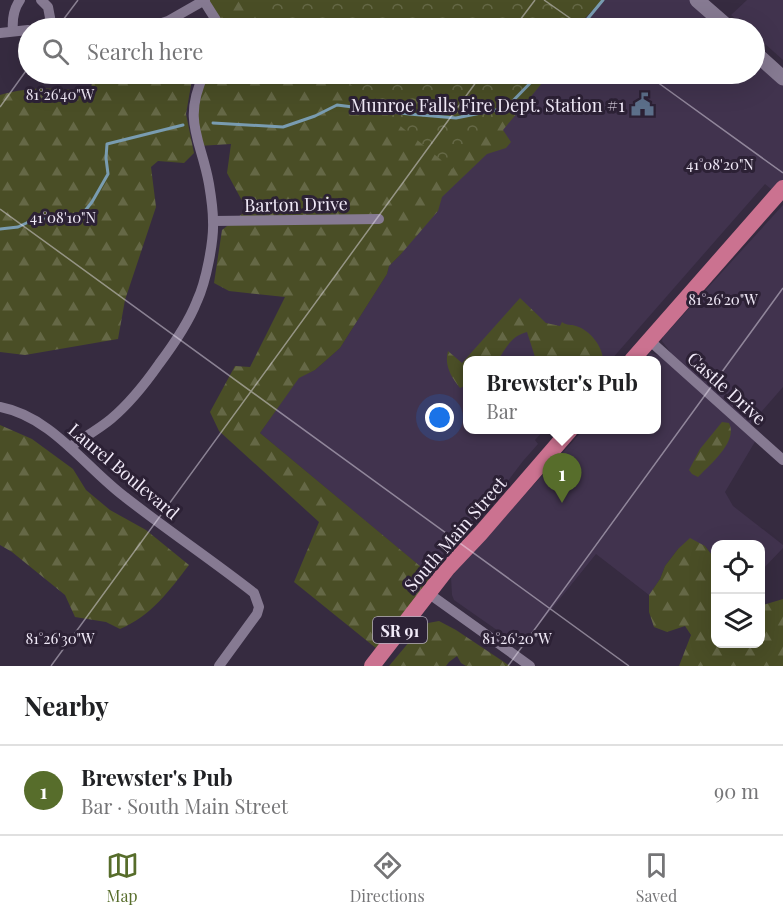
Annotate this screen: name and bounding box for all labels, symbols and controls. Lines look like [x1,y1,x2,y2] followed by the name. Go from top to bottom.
[18,18,765,84] search box
[39,35,72,68] icon: search
[87,36,203,66] text: Search here
[26,84,95,104] text: 81°26'40"W
[630,92,656,118] public building icon: Munroe Falls Fire Dept. Station #1
[351,93,625,117] place label: Munroe Falls Fire Dept. Station #1
[686,154,754,174] text: 41°08'20"N
[244,191,348,217] street label: Barton Drive
[30,207,97,227] text: 41°08'10"N
[688,289,758,309] text: 81°26'20"W
[682,346,772,430] street label: Castle Drive
[463,356,661,434] popup
[486,367,638,397] text: Brewster's Pub
[486,397,518,424] text: Bar
[425,403,454,432] your location
[64,418,185,525] street label: Laurel Boulevard
[542,454,582,503] pin: 1
[398,471,512,597] street label: South Main Street
[711,540,765,648] map controls
[711,540,765,594] button: locate
[711,594,765,648] button: layers
[373,617,427,643] road number: SR 91
[25,628,95,648] text: 81°26'30"W
[482,628,552,648] text: 81°26'20"W
[24,688,109,723] text: Nearby
[81,762,233,792] text: Brewster's Pub
[40,777,47,804] text: 1
[714,777,759,804] text: 90 m
[81,792,288,819] text: Bar · South Main Street
[106,849,139,906] tab: Map
[350,849,425,906] tab: Directions
[636,849,677,906] tab: Saved

